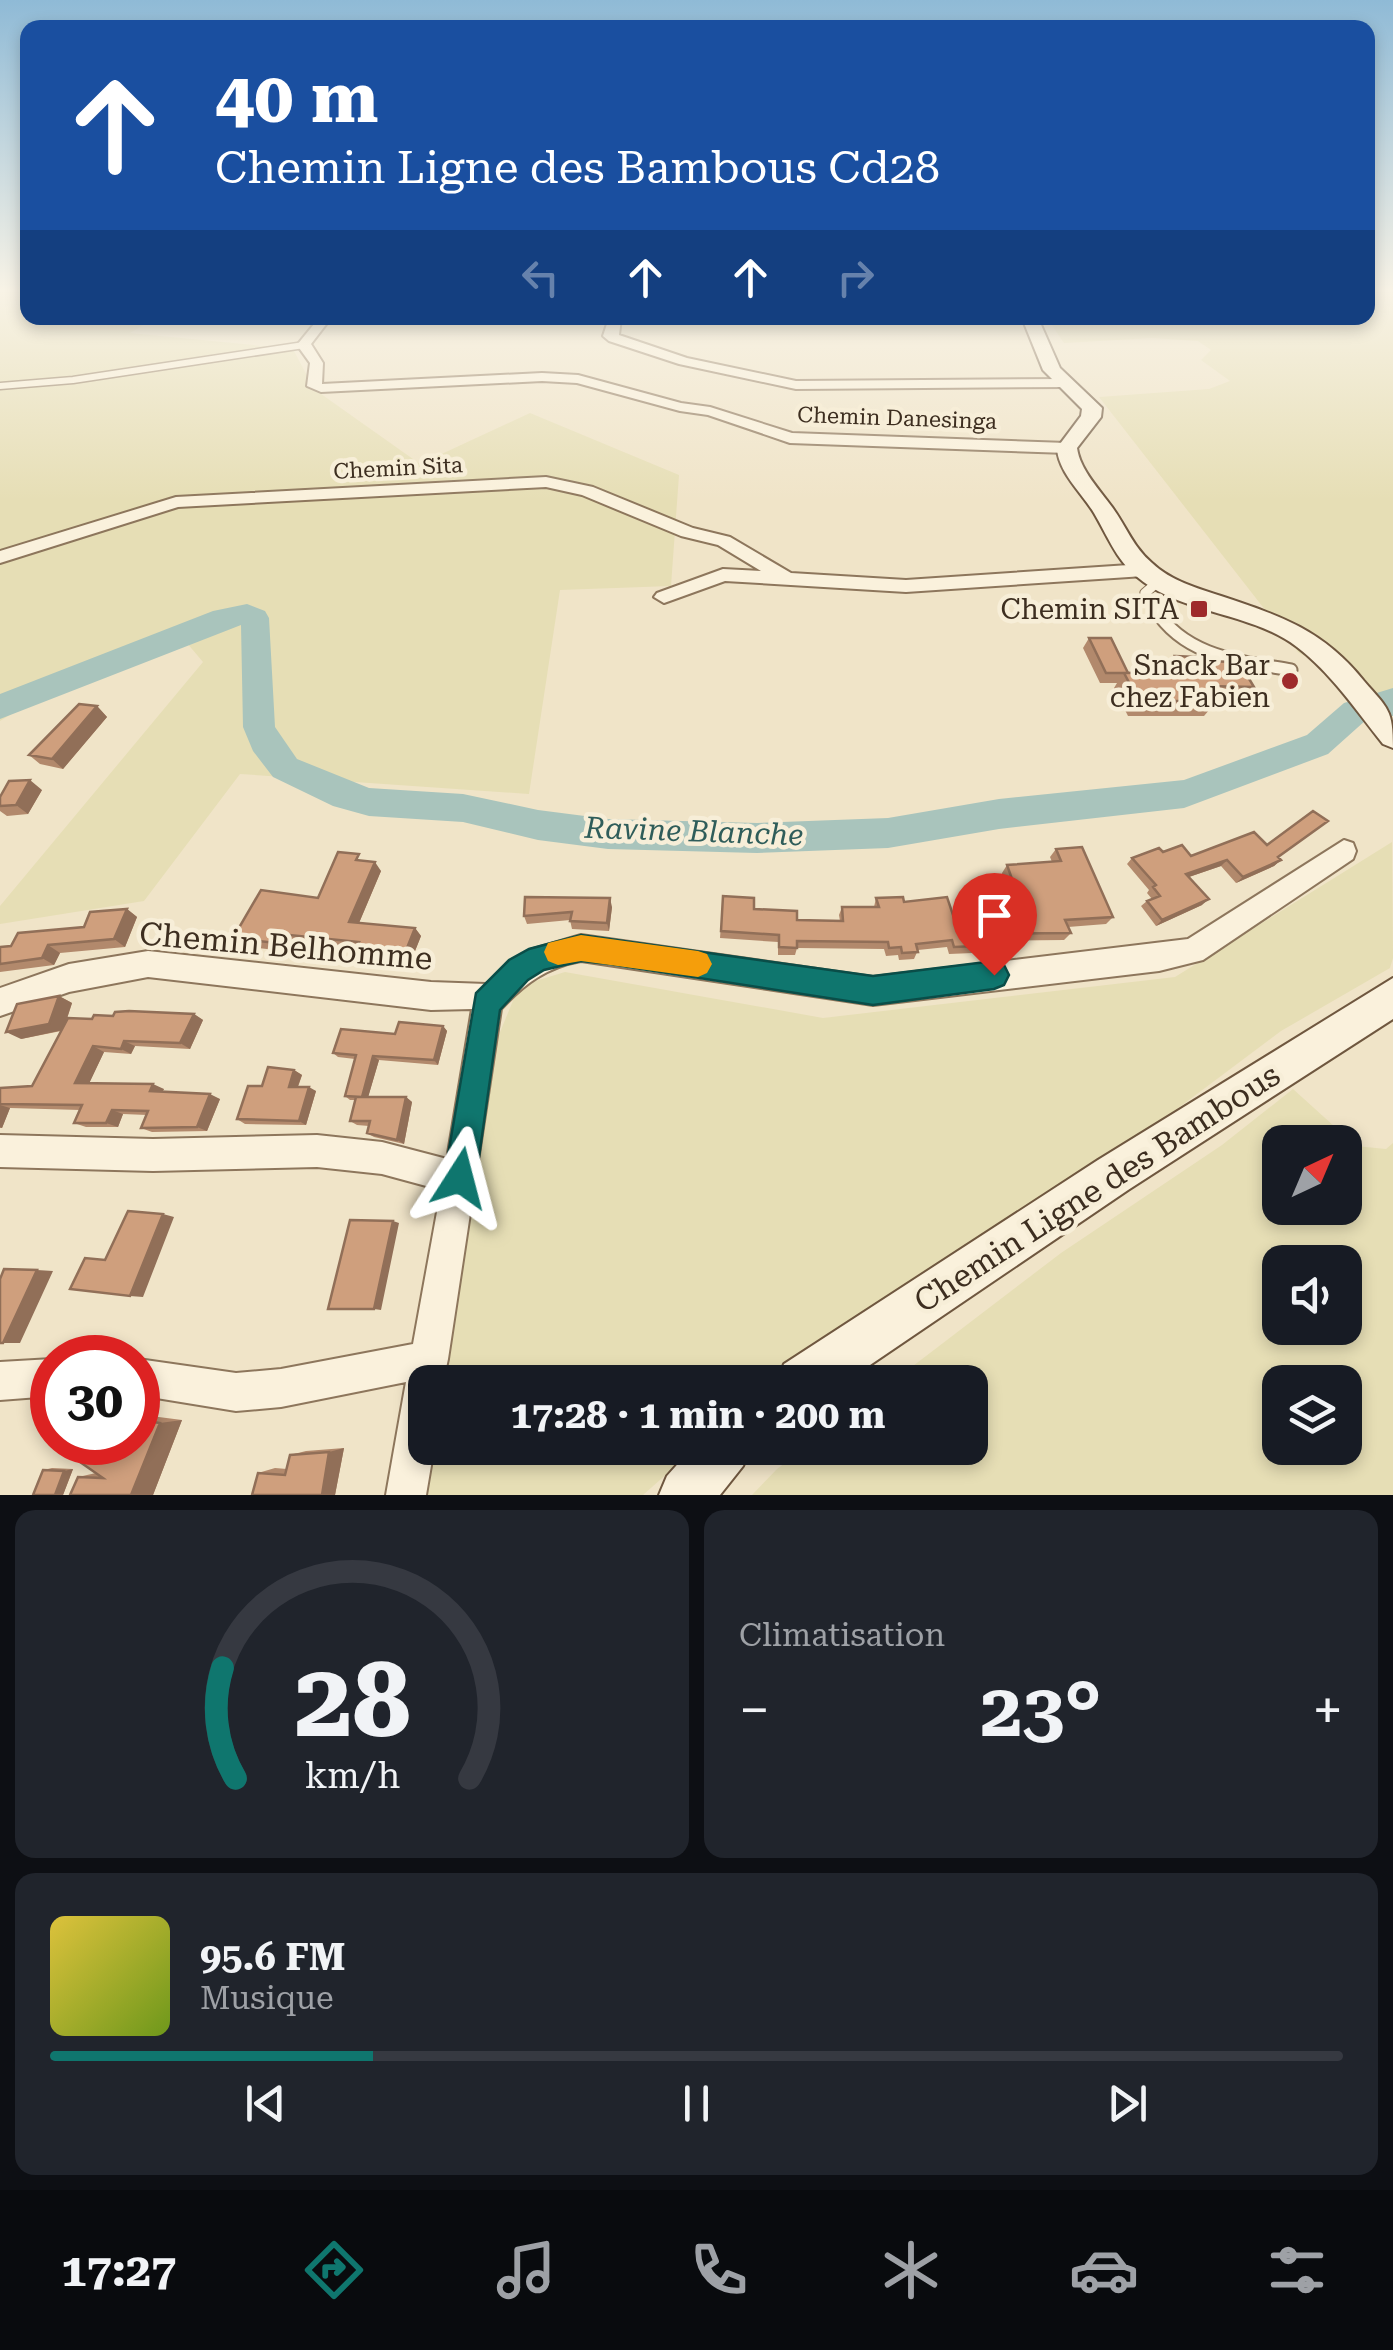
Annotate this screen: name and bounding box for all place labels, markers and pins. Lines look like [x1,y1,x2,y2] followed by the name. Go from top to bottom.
[1001,593,1179,626] place label: Chemin SITA
[1188,598,1210,620] marker: Chemin SITA
[1110,649,1270,714] place label: Snack Bar chez Fabien
[1279,670,1301,692] marker: Snack Bar chez Fabien
[952,873,1037,976] pin

